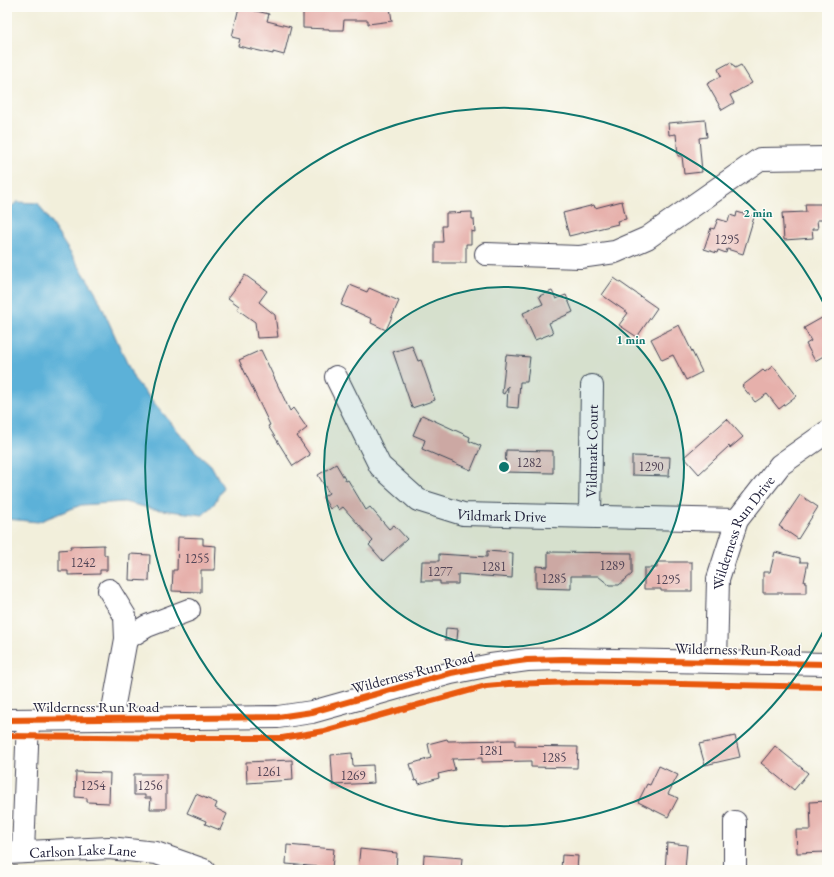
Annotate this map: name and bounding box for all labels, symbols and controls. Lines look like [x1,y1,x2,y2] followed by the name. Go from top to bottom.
[743,205,773,221] text: 2 min
[715,231,739,248] house number: 1295
[616,332,646,348] text: 1 min
[581,404,601,498] street label: Vildmark Court
[517,454,542,471] house number: 1282
[639,458,663,475] house number: 1290
[497,460,511,474] centre of rings
[708,471,778,590] street label: Wilderness Run Drive
[454,503,547,525] street label: Vildmark Drive
[185,550,209,567] house number: 1255
[71,554,96,571] house number: 1242
[600,557,625,574] house number: 1289
[482,558,506,575] house number: 1281
[428,563,453,580] house number: 1277
[542,570,566,587] house number: 1285
[656,571,680,588] house number: 1295
[675,638,802,660] street label: Wilderness Run Road
[349,646,477,698] street label: Wilderness Run Road
[33,697,160,716] street label: Wilderness Run Road
[479,742,503,759] house number: 1281
[542,749,566,766] house number: 1285
[257,763,281,780] house number: 1261
[341,767,366,784] house number: 1269
[81,777,106,794] house number: 1254
[138,777,162,794] house number: 1256
[29,838,138,861] street label: Carlson Lake Lane

